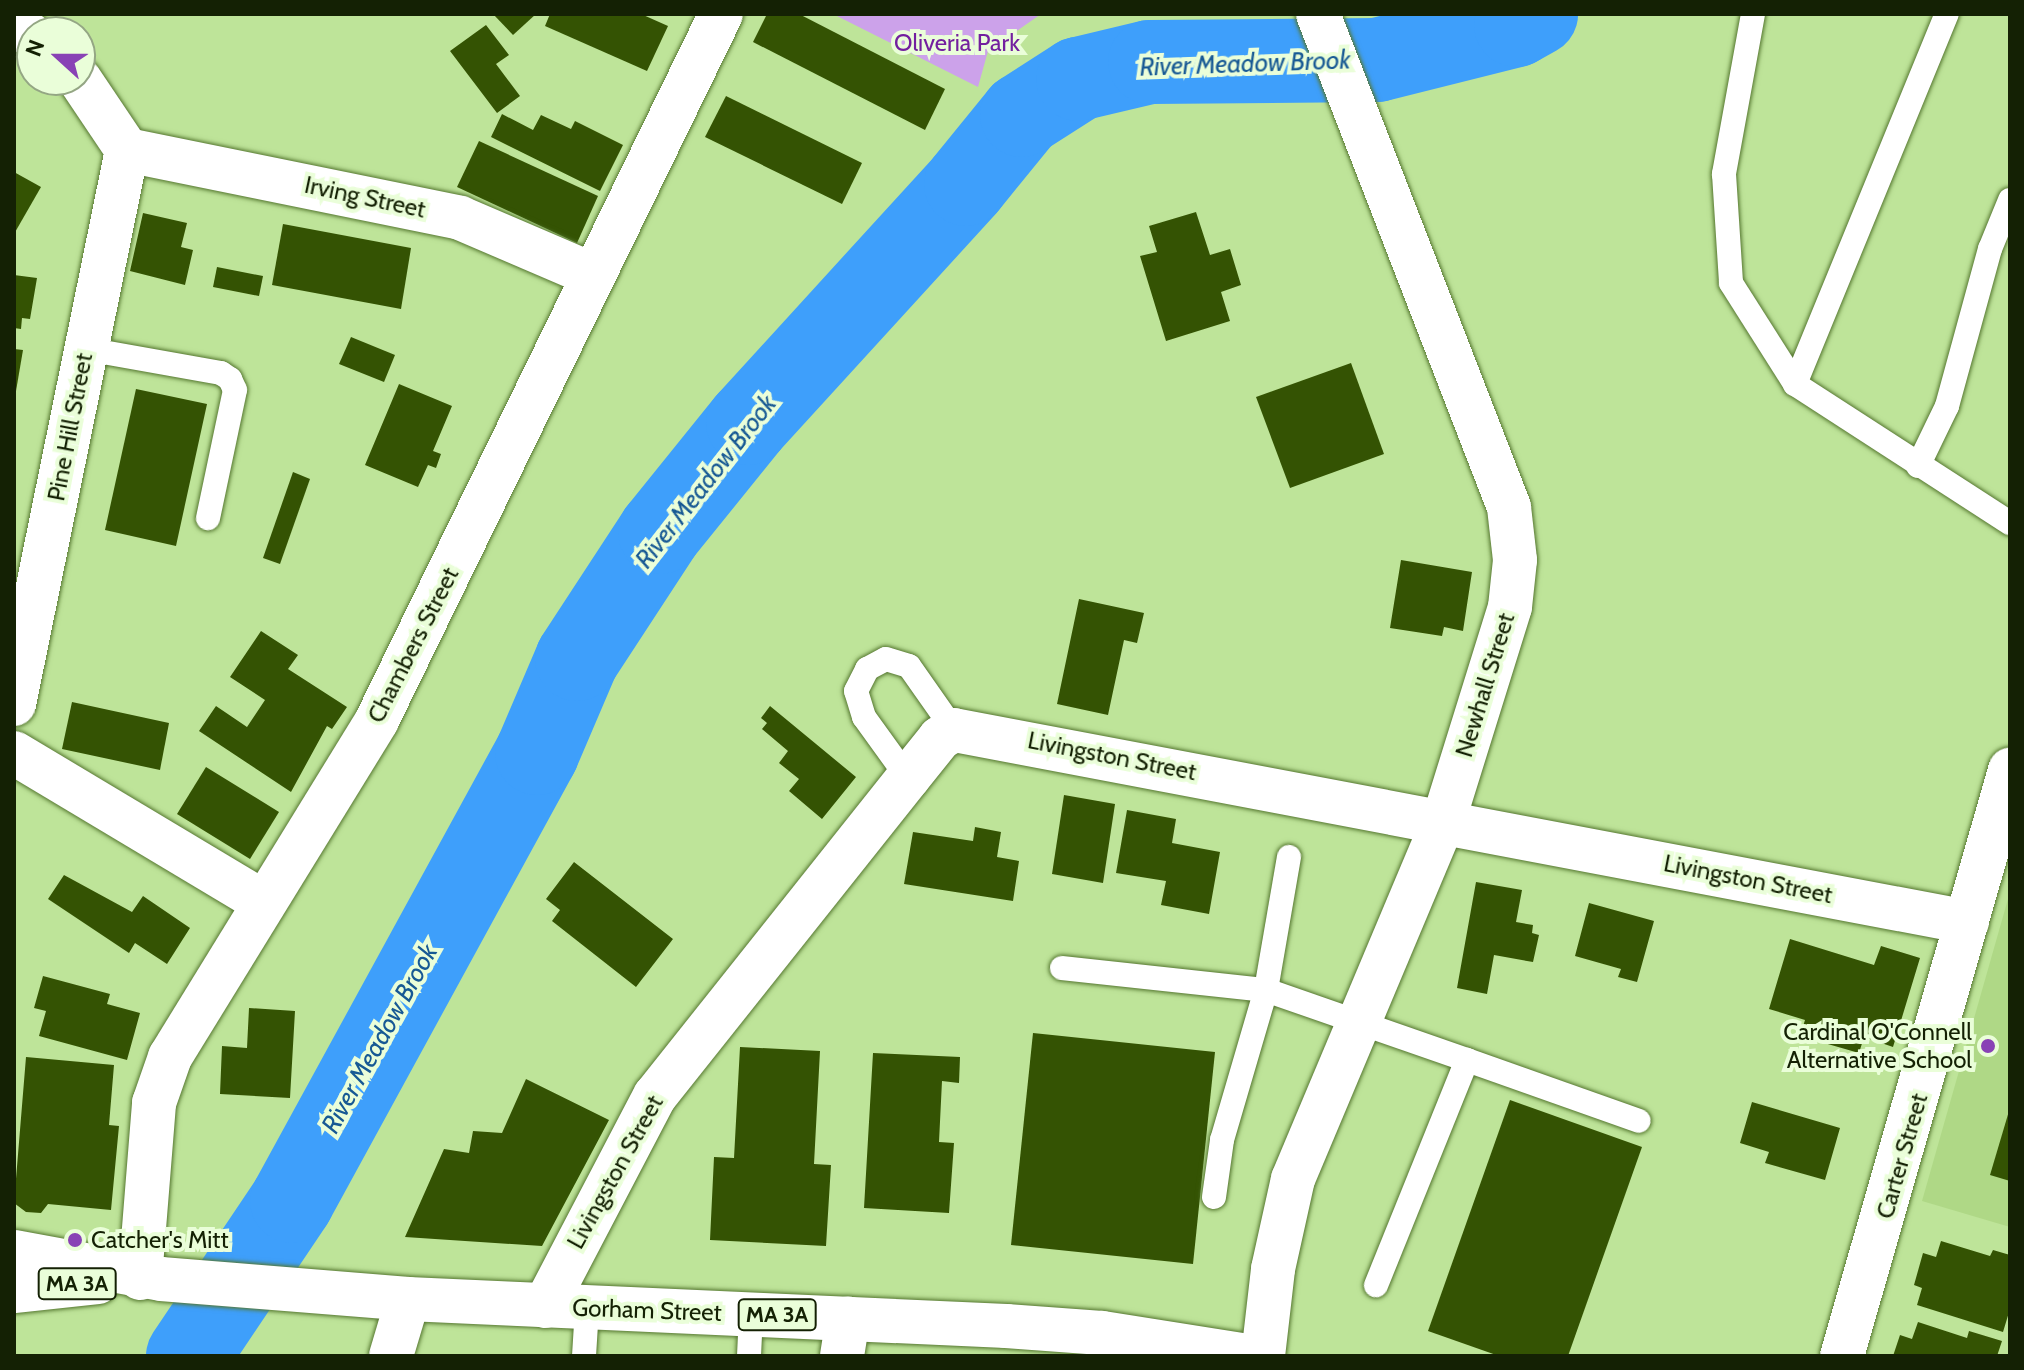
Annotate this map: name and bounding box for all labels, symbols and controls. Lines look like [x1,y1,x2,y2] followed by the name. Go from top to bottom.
[16,16,96,96] north arrow
[894,29,1020,57] park label: Oliveria Park
[20,36,50,60] text: N
[1139,45,1351,83] water label: River Meadow Brook
[302,170,428,224] street label: Irving Street
[42,351,98,503] street label: Pine Hill Street
[629,389,783,575] water label: River Meadow Brook
[361,562,465,728] street label: Chambers Street
[1449,609,1521,761] street label: Newhall Street
[1025,726,1199,786] street label: Livingston Street
[1661,849,1835,909] street label: Livingston Street
[315,939,445,1139] water label: River Meadow Brook
[1783,1018,1972,1074] place label: Cardinal O'Connell Alternative School
[1979,1037,1997,1055] marker: Cardinal O'Connell Alternative School
[561,1090,669,1254] street label: Livingston Street
[1870,1090,1934,1222] street label: Carter Street
[91,1226,229,1254] place label: Catcher's Mitt
[66,1231,84,1249] marker: Catcher's Mitt
[37,1266,117,1302] road number: MA 3A
[572,1293,722,1327] street label: Gorham Street
[737,1297,817,1333] road number: MA 3A

